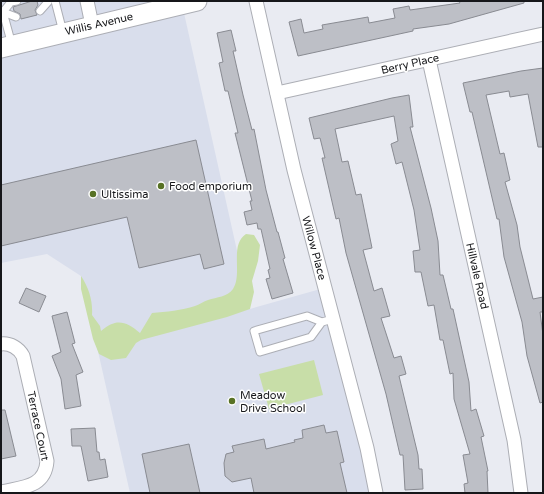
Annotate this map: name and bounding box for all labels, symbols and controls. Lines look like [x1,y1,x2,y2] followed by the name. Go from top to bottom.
[64,10,134,38] street label: Willis Avenue
[380,51,440,77] street label: Berry Place
[169,180,252,193] place label: Food emporium
[156,181,166,191] marker: Food emporium
[101,188,148,201] place label: Ultissima
[88,189,98,199] marker: Ultissima
[299,215,329,281] street label: Willow Place
[463,241,491,311] street label: Hillvale Road
[240,389,305,415] place label: Meadow Drive School
[24,390,52,462] street label: Terrace Court
[227,396,237,406] marker: Meadow Drive School

